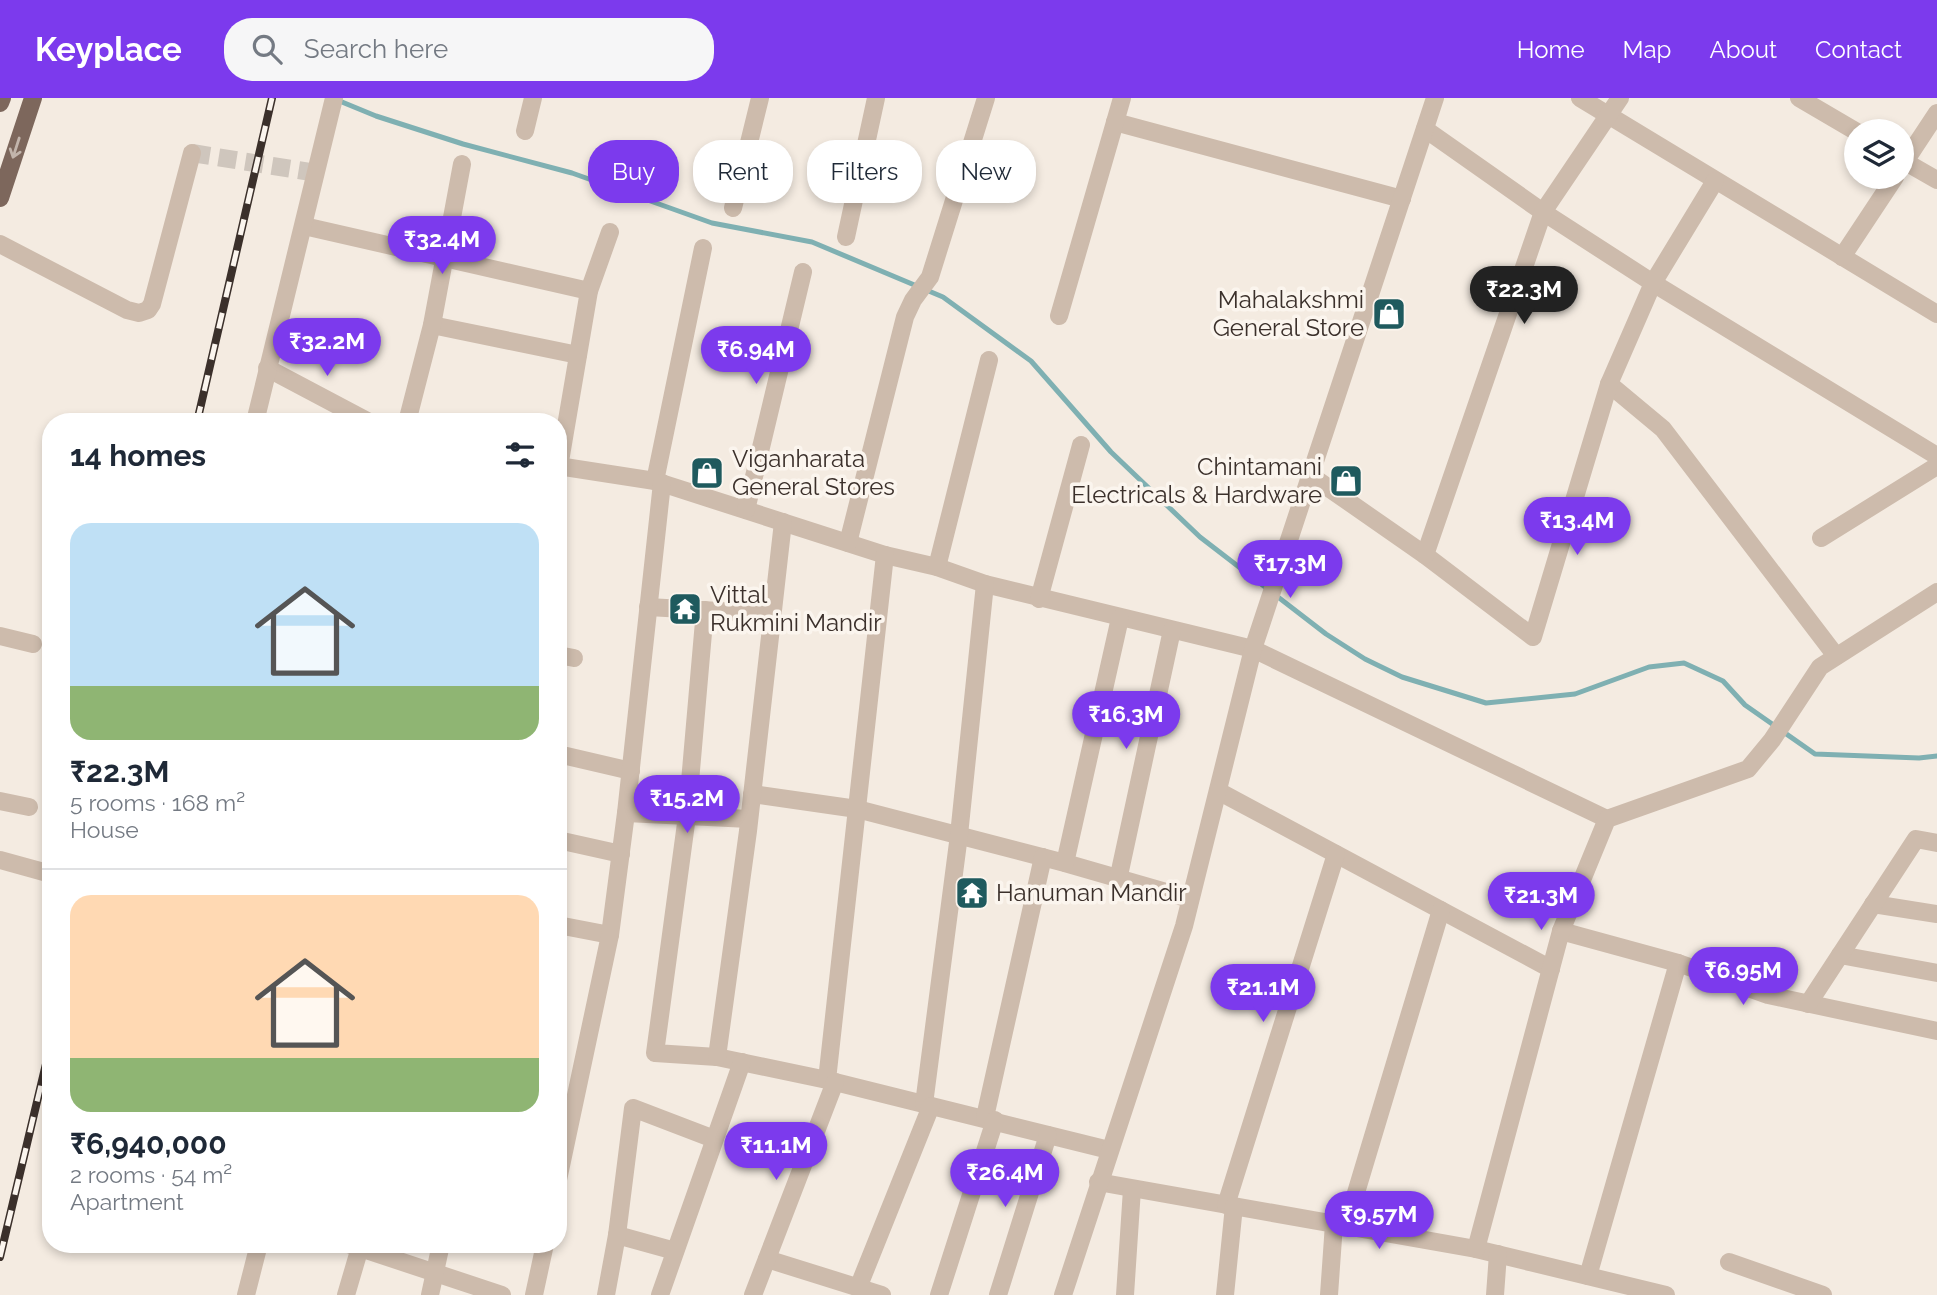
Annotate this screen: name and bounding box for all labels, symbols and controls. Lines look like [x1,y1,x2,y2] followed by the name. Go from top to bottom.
[224,18,714,81] search box
[35,30,182,69] text: Keyplace
[248,30,286,68] icon: search
[304,34,448,64] text: Search here
[1517,35,1585,64] text: Home
[1623,35,1671,64] text: Map
[1709,35,1777,64] text: About
[1815,35,1902,64] text: Contact
[1844,119,1914,189] map controls
[1844,119,1914,189] button: layers
[9,137,22,159] one-way arrow
[588,140,679,203] chip: Buy
[693,140,793,203] chip: Rent
[807,140,922,203] chip: Filters
[936,140,1036,203] chip: New
[385,216,499,276] pin: ₹32.4M
[404,225,480,252] text: ₹32.4M
[1467,266,1581,326] pin: ₹22.3M
[1486,275,1562,302] text: ₹22.3M
[1213,285,1364,342] place label: Mahalakshmi General Store
[1370,295,1408,333] shop icon: Mahalakshmi General Store
[270,318,384,378] pin: ₹32.2M
[289,327,365,354] text: ₹32.2M
[699,327,813,386] pin: ₹6.94M
[717,335,795,362] text: ₹6.94M
[501,436,539,474] icon: filters
[70,438,206,473] text: 14 homes
[732,444,895,501] place label: Viganharata General Stores
[1071,452,1322,509] place label: Chintamani Electricals & Hardware
[688,454,726,492] shop icon: Viganharata General Stores
[1327,462,1365,500] shop icon: Chintamani Electricals & Hardware
[1520,498,1634,557] pin: ₹13.4M
[1540,506,1614,533] text: ₹13.4M
[1233,540,1347,600] pin: ₹17.3M
[1253,549,1327,576] text: ₹17.3M
[242,568,368,694] icon: home
[710,580,882,637] place label: Vittal Rukmini Mandir
[666,590,704,628] temple icon: Vittal Rukmini Mandir
[1069,692,1183,751] pin: ₹16.3M
[1088,700,1164,727] text: ₹16.3M
[70,754,169,789] text: ₹22.3M
[630,776,744,835] pin: ₹15.2M
[650,784,724,811] text: ₹15.2M
[70,789,245,816] text: 5 rooms · 168 m²
[70,816,139,843] text: House
[1484,872,1598,932] pin: ₹21.3M
[953,874,991,912] temple icon: Hanuman Mandir
[996,878,1187,907] place label: Hanuman Mandir
[1504,881,1578,908] text: ₹21.3M
[242,940,368,1066] icon: home
[1686,948,1800,1007] pin: ₹6.95M
[1704,956,1782,983] text: ₹6.95M
[1206,964,1320,1024] pin: ₹21.1M
[1226,973,1300,1000] text: ₹21.1M
[719,1122,833,1182] pin: ₹11.1M
[70,1126,227,1161] text: ₹6,940,000
[740,1131,812,1158] text: ₹11.1M
[948,1150,1062,1209] pin: ₹26.4M
[966,1158,1044,1185] text: ₹26.4M
[70,1161,232,1188] text: 2 rooms · 54 m²
[70,1188,184,1215] text: Apartment
[1322,1192,1436,1251] pin: ₹9.57M
[1341,1200,1417,1227] text: ₹9.57M

